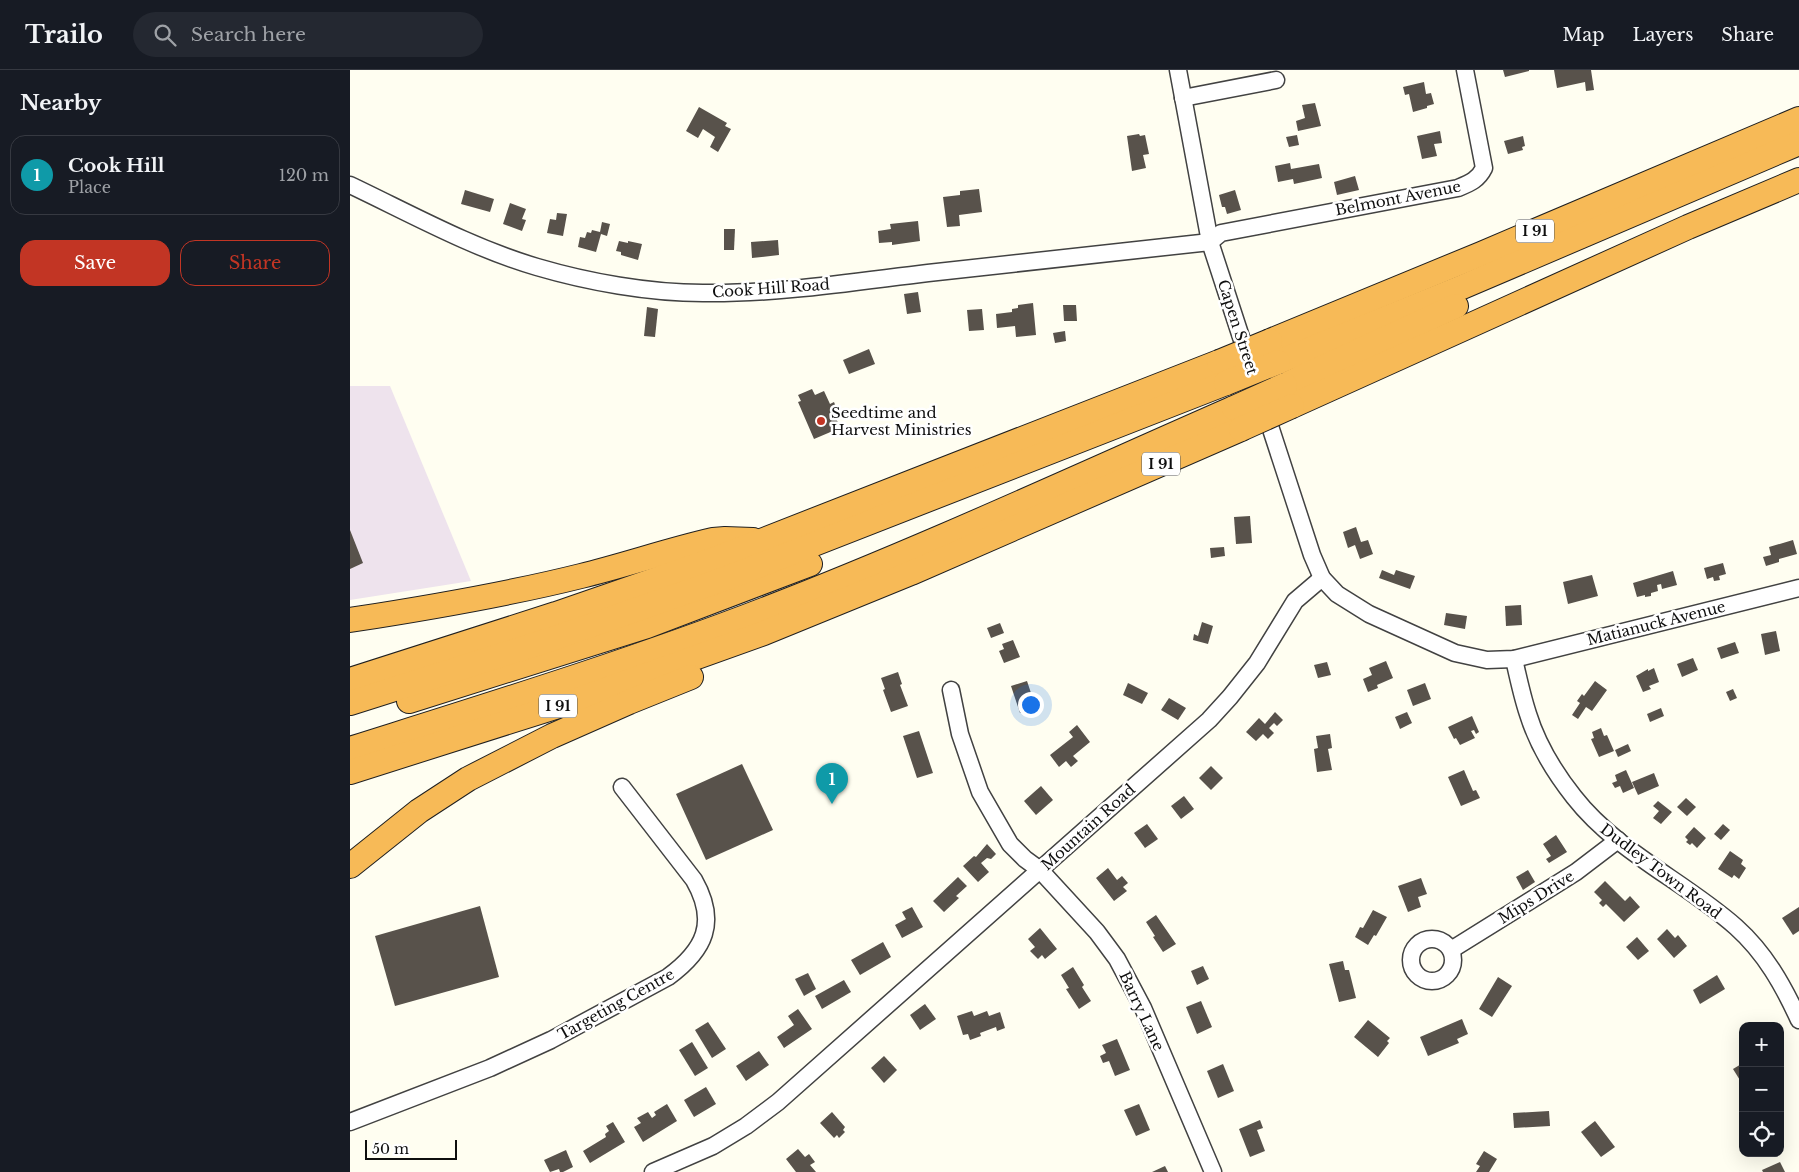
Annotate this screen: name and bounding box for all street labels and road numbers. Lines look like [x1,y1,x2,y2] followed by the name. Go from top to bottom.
[1334,176,1462,220] street label: Belmont Avenue
[1516,220,1554,242] road number: I 91
[712,274,830,302] street label: Cook Hill Road
[1214,277,1262,377] street label: Capen Street
[1142,452,1180,476] road number: I 91
[1585,597,1727,649] street label: Matianuck Avenue
[539,694,577,718] road number: I 91
[1037,780,1139,874] street label: Mountain Road
[1597,819,1725,923] street label: Dudley Town Road
[1495,866,1577,928] street label: Mips Drive
[555,964,677,1044] street label: Targeting Centre
[1115,968,1169,1054] street label: Barry Lane

